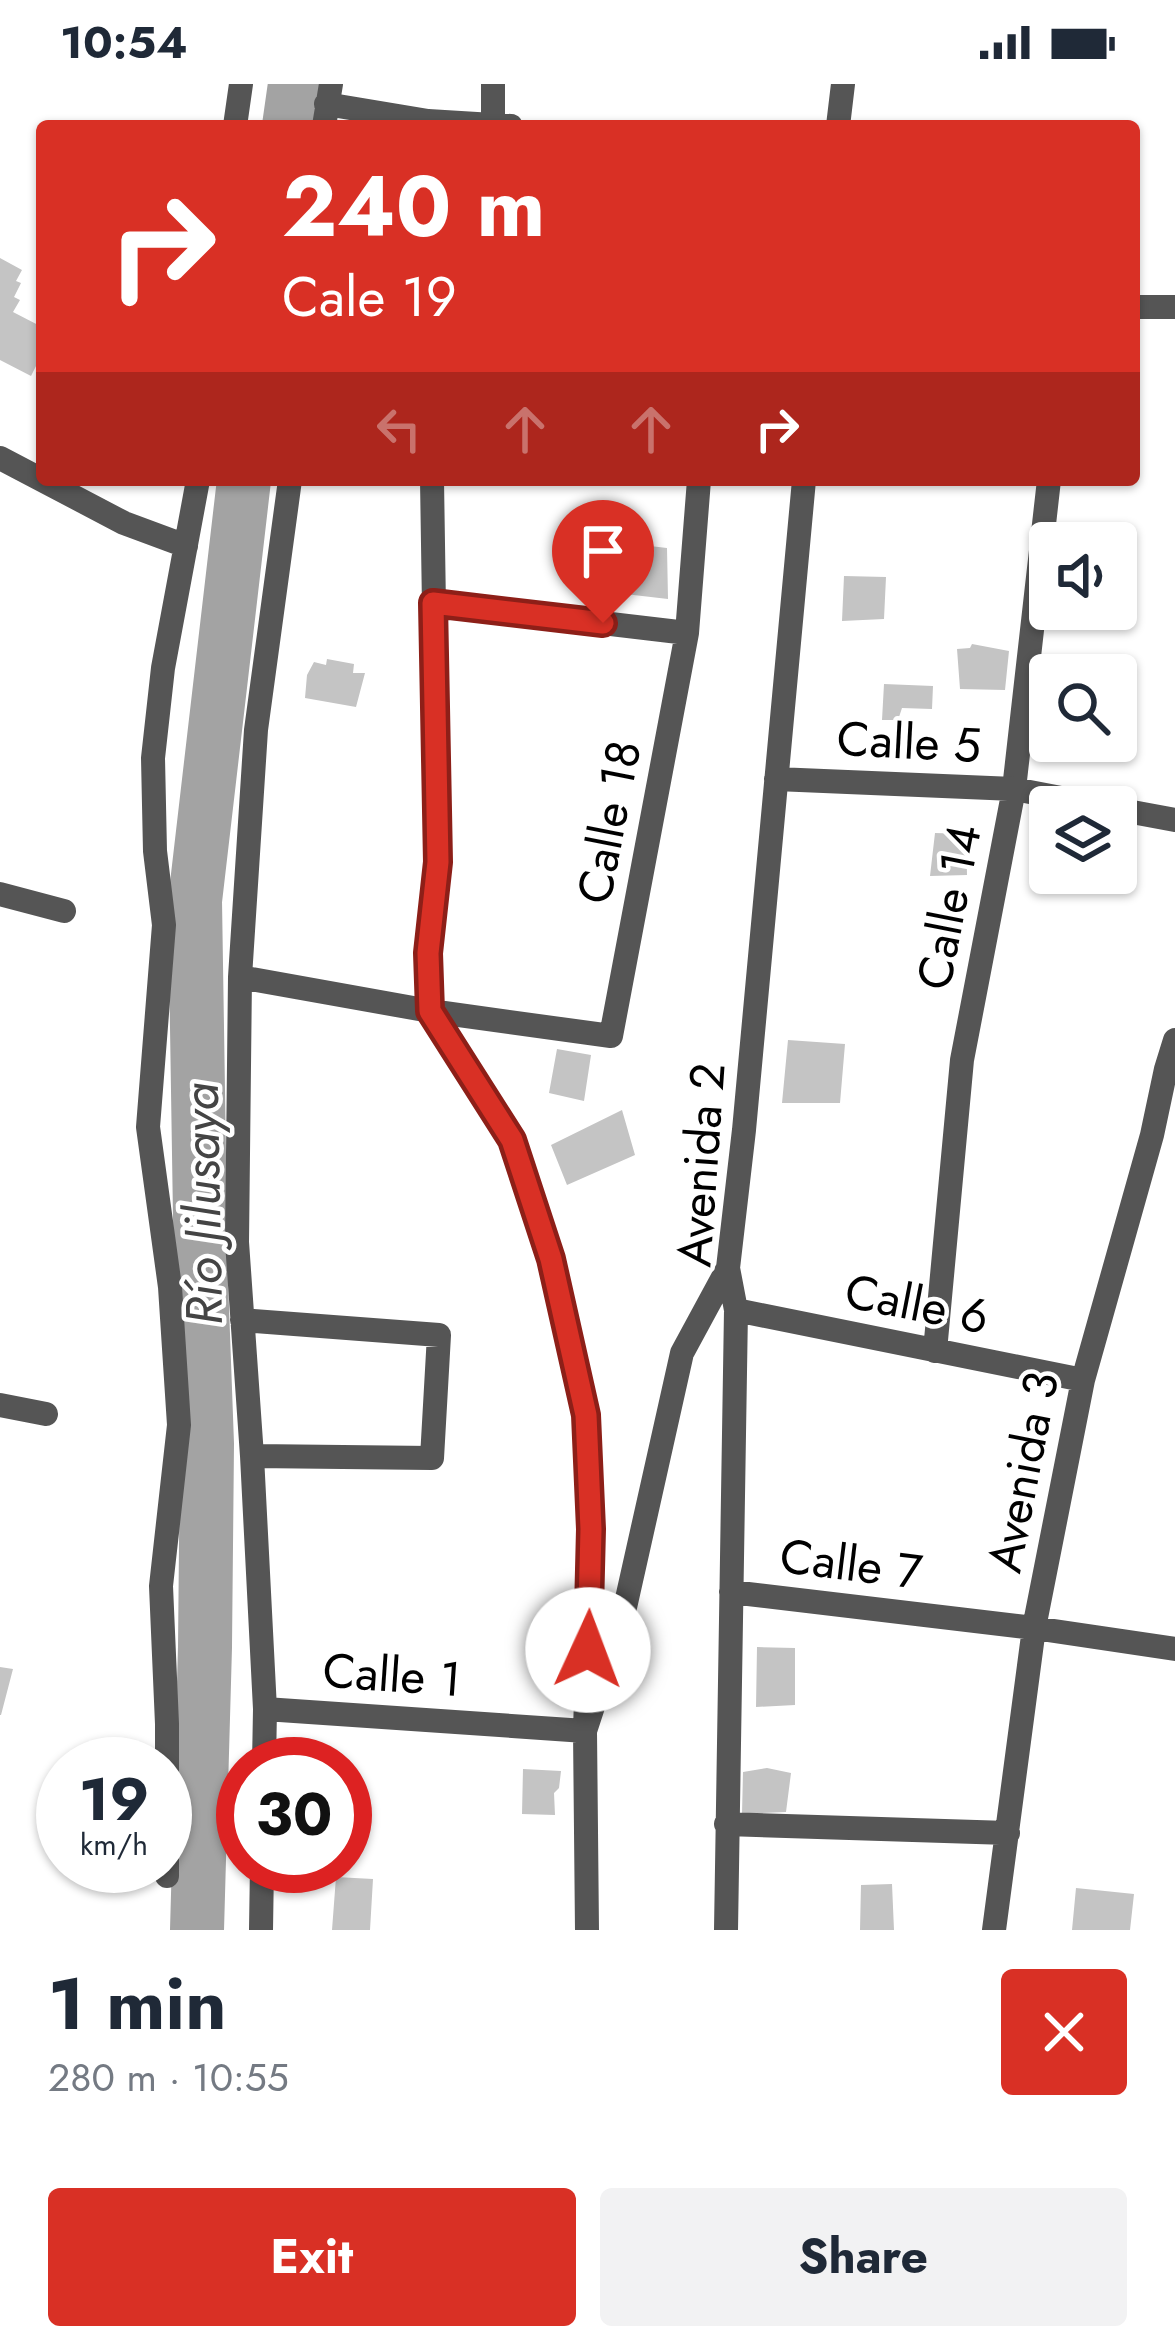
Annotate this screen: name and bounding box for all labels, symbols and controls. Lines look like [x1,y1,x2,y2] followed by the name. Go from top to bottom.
[60,10,188,75] text: 10:54
[282,146,545,268] text: 240 m
[84,168,240,324] icon: right
[282,258,457,336] text: Cale 19
[366,396,432,462] icon: left
[492,396,558,462] icon: ahead
[618,396,684,462] icon: ahead
[744,396,810,462] icon: right
[552,500,654,623] pin
[570,518,636,584] icon: arrive
[1029,522,1137,894] map controls
[1029,522,1137,630] button: sound
[1029,654,1137,762] button: search
[835,704,983,780] street label: Calle 5
[559,734,659,910] street label: Calle 18
[1029,786,1137,894] button: layers
[899,819,999,995] street label: Calle 14
[659,1061,743,1269] street label: Avenida 2
[163,1082,241,1326] water label: Río Jilusaya
[839,1256,995,1352] street label: Calle 6
[970,1366,1076,1578] street label: Avenida 3
[776,1521,926,1607] street label: Calle 7
[525,1587,651,1713] position arrow
[320,1636,464,1714] street label: Calle 1
[216,1737,372,1893] speed limit sign: 30
[79,1756,149,1843] text: 19
[80,1823,148,1866] text: km/h
[48,1952,227,2056] text: 1 min
[1001,1969,1127,2095] button: close
[48,2049,289,2106] text: 280 m · 10:55
[48,2188,576,2326] button: Exit
[600,2188,1127,2326] button: Share

